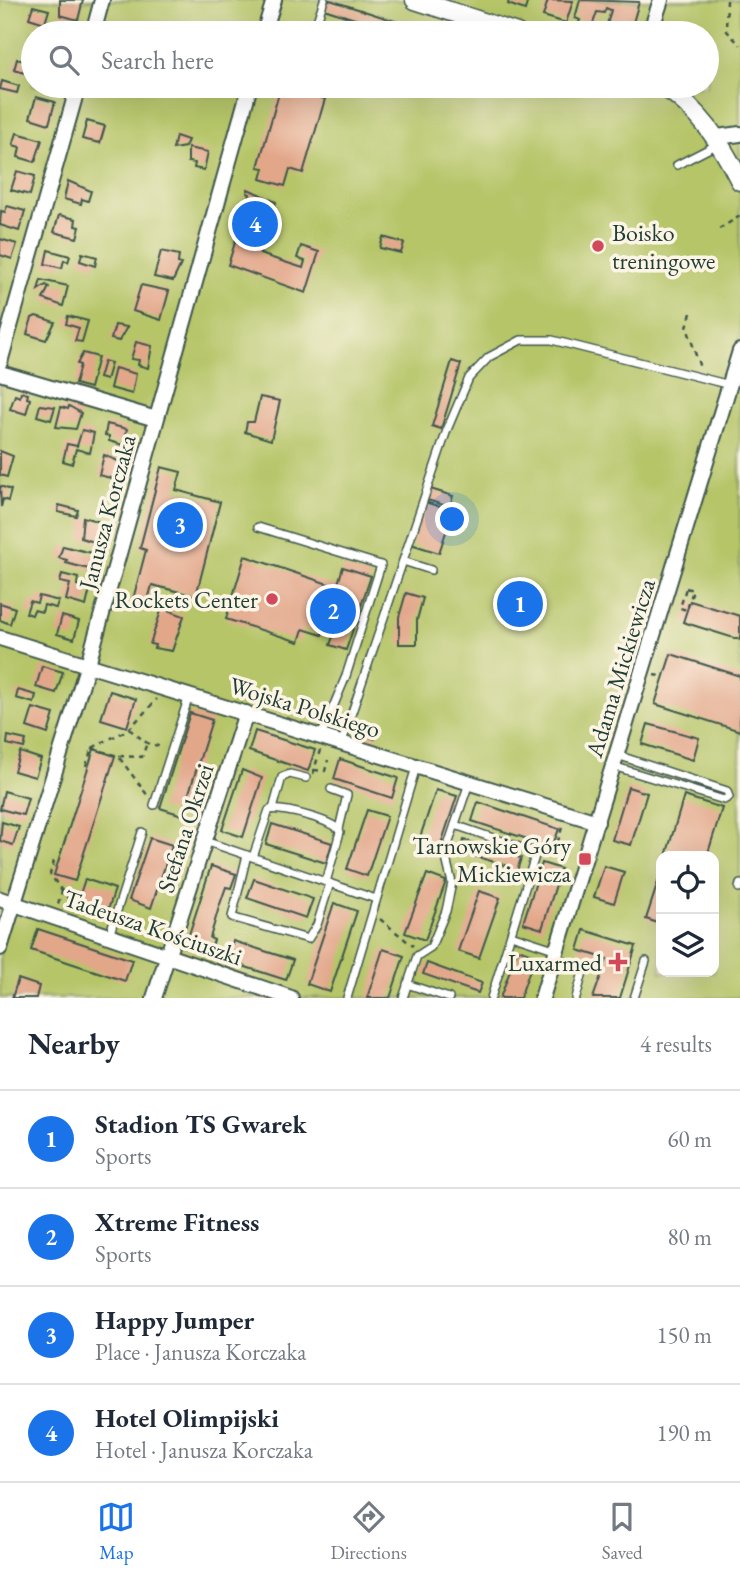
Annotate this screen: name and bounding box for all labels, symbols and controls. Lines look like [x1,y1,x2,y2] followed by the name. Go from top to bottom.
[21,21,719,98] search box
[45,41,83,79] icon: search
[101,43,214,77] text: Search here
[232,198,278,250] pin: 4
[612,217,715,276] place label: Boisko treningowe
[590,238,606,254] marker: Boisko treningowe
[71,431,143,595] street label: Janusza Korczaka
[157,499,203,551] pin: 3
[435,502,469,536] your location
[578,574,662,762] street label: Adama Mickiewicza
[497,578,543,630] pin: 1
[115,584,258,615] place label: Rockets Center
[310,585,356,637] pin: 2
[264,591,280,607] marker: Rockets Center
[226,669,384,745] street label: Wojska Polskiego
[150,760,220,896] street label: Stefana Okrzei
[412,830,571,889] place label: Tarnowskie Góry Mickiewicza
[577,851,593,867] marker: Tarnowskie Góry Mickiewicza
[656,851,719,977] map controls
[656,851,719,914] button: locate
[60,882,246,972] street label: Tadeusza Kościuszki
[656,914,719,977] button: layers
[508,947,603,978] place label: Luxarmed
[608,952,628,972] marker: Luxarmed
[28,1024,120,1063] text: Nearby
[640,1029,712,1059] text: 4 results
[95,1107,307,1141] text: Stadion TS Gwarek
[45,1124,57,1154] text: 1
[667,1124,712,1154] text: 60 m
[95,1141,151,1171] text: Sports
[95,1205,259,1239] text: Xtreme Fitness
[45,1222,57,1252] text: 2
[667,1222,712,1252] text: 80 m
[95,1239,151,1269] text: Sports
[95,1303,254,1337] text: Happy Jumper
[45,1320,57,1350] text: 3
[656,1320,712,1350] text: 150 m
[95,1337,307,1367] text: Place · Janusza Korczaka
[95,1401,279,1435] text: Hotel Olimpijski
[45,1418,57,1448] text: 4
[656,1418,712,1448] text: 190 m
[95,1435,313,1465] text: Hotel · Janusza Korczaka
[97,1498,135,1565] tab: Map
[330,1498,407,1565] tab: Directions
[602,1498,643,1565] tab: Saved

